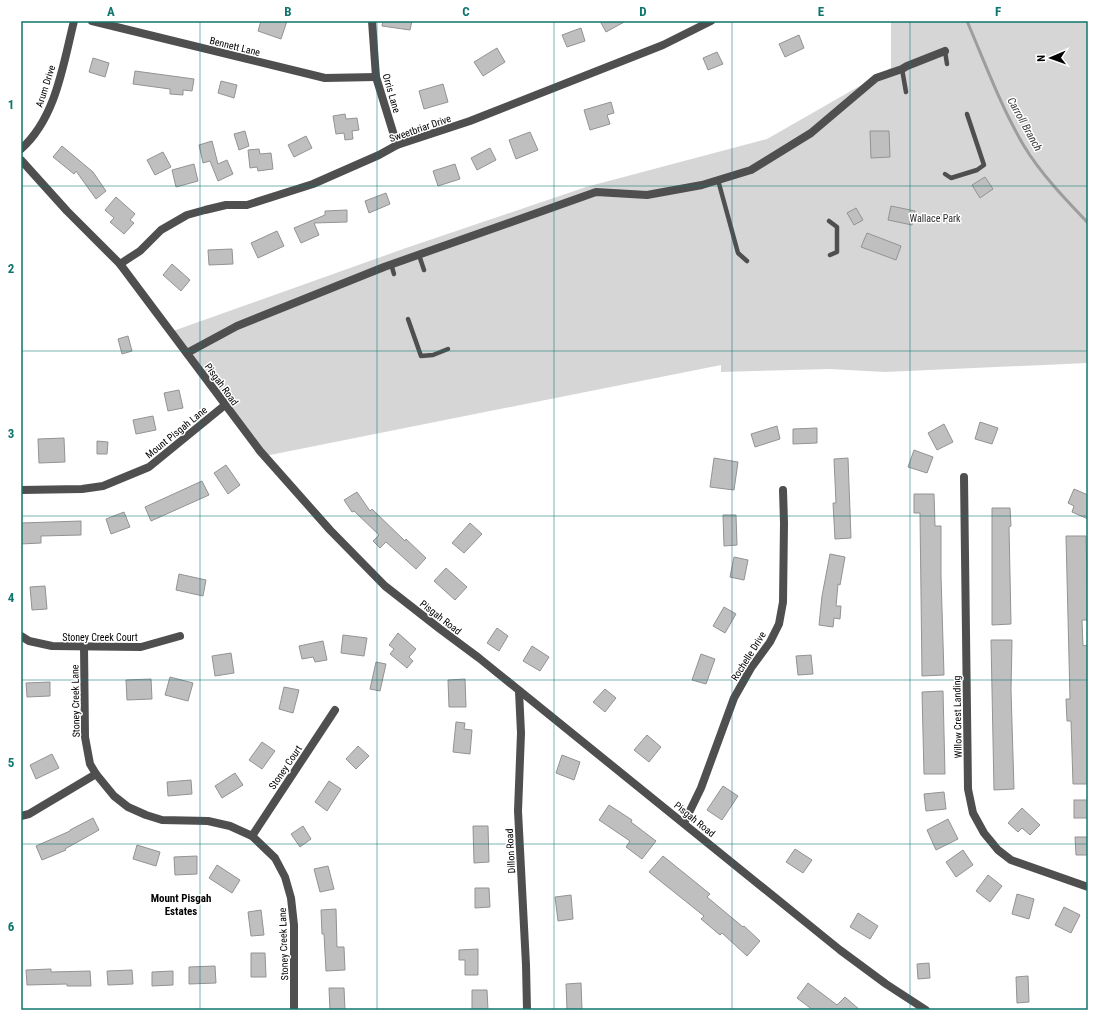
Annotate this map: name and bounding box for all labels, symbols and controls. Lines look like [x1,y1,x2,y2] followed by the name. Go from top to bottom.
[107,4,115,19] text: A
[284,4,292,19] text: B
[462,4,470,19] text: C
[639,4,647,19] text: D
[818,4,825,19] text: E
[995,4,1001,19] text: F
[208,35,262,58] street label: Bennett Lane
[1031,38,1071,78] north arrow
[1035,54,1048,62] text: N
[34,64,58,109] street label: Arum Drive
[381,72,402,114] street label: Orris Lane
[1004,95,1045,153] water label: Carroll Branch
[8,97,14,112] text: 1
[388,113,453,144] street label: Sweetbriar Drive
[909,213,961,224] park label: Wallace Park
[8,261,15,276] text: 2
[203,361,241,408] street label: Pisgah Road
[143,404,209,461] street label: Mount Pisgah Lane
[8,426,14,441] text: 3
[8,590,15,605] text: 4
[418,598,464,637] street label: Pisgah Road
[729,629,768,683] street label: Rochelle Drive
[62,632,138,643] street label: Stoney Creek Court
[69,664,82,738] street label: Stoney Creek Lane
[951,675,964,759] street label: Willow Crest Landing
[267,743,304,791] street label: Stoney Court
[8,755,15,770] text: 5
[672,800,717,839] street label: Pisgah Road
[504,828,517,874] street label: Dillon Road
[151,892,211,918] district label: Mount Pisgah Estates
[277,907,290,981] street label: Stoney Creek Lane
[8,919,15,934] text: 6

